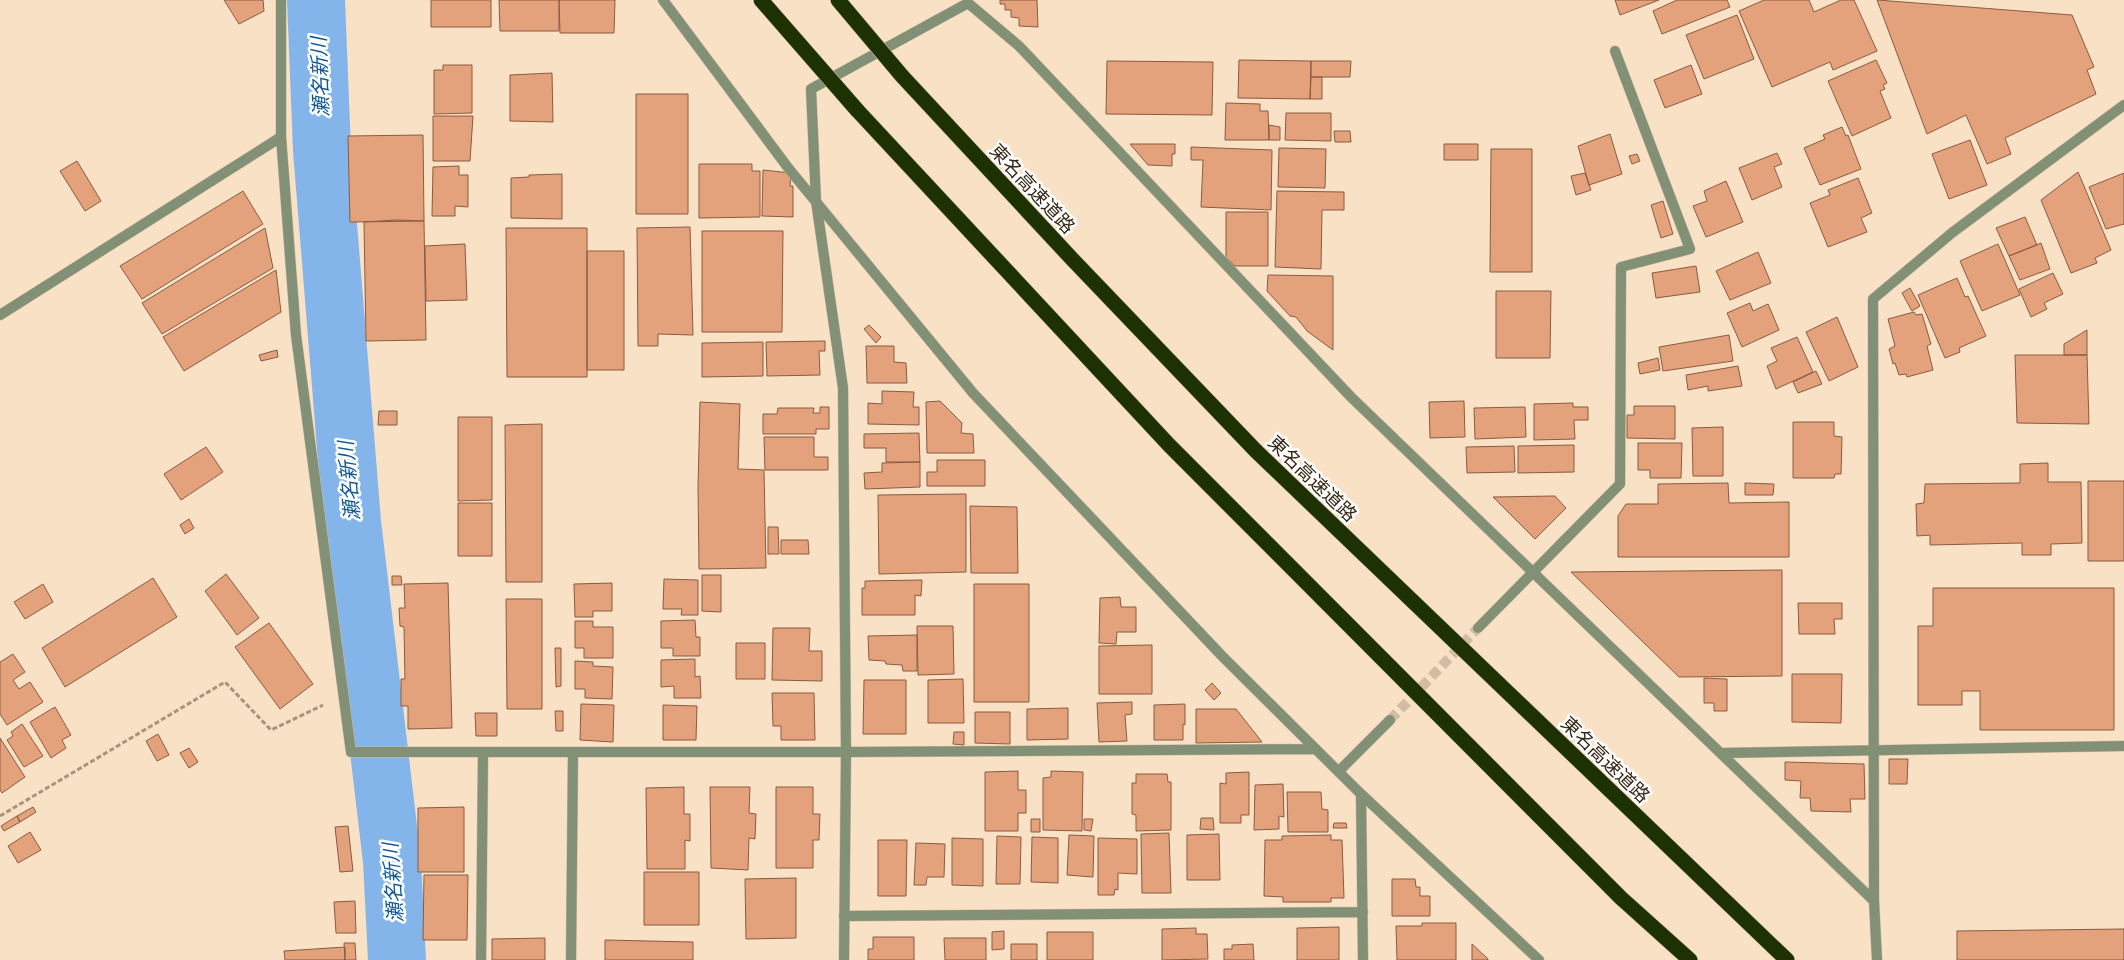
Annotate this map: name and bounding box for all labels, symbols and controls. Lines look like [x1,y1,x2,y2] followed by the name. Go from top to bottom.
[306,35,332,117] water label: 瀬名新川
[986,138,1080,238] street label: 東名高速道路
[1264,430,1362,526] street label: 東名高速道路
[332,438,363,522] water label: 瀬名新川
[1557,711,1655,807] street label: 東名高速道路
[377,840,407,924] water label: 瀬名新川

